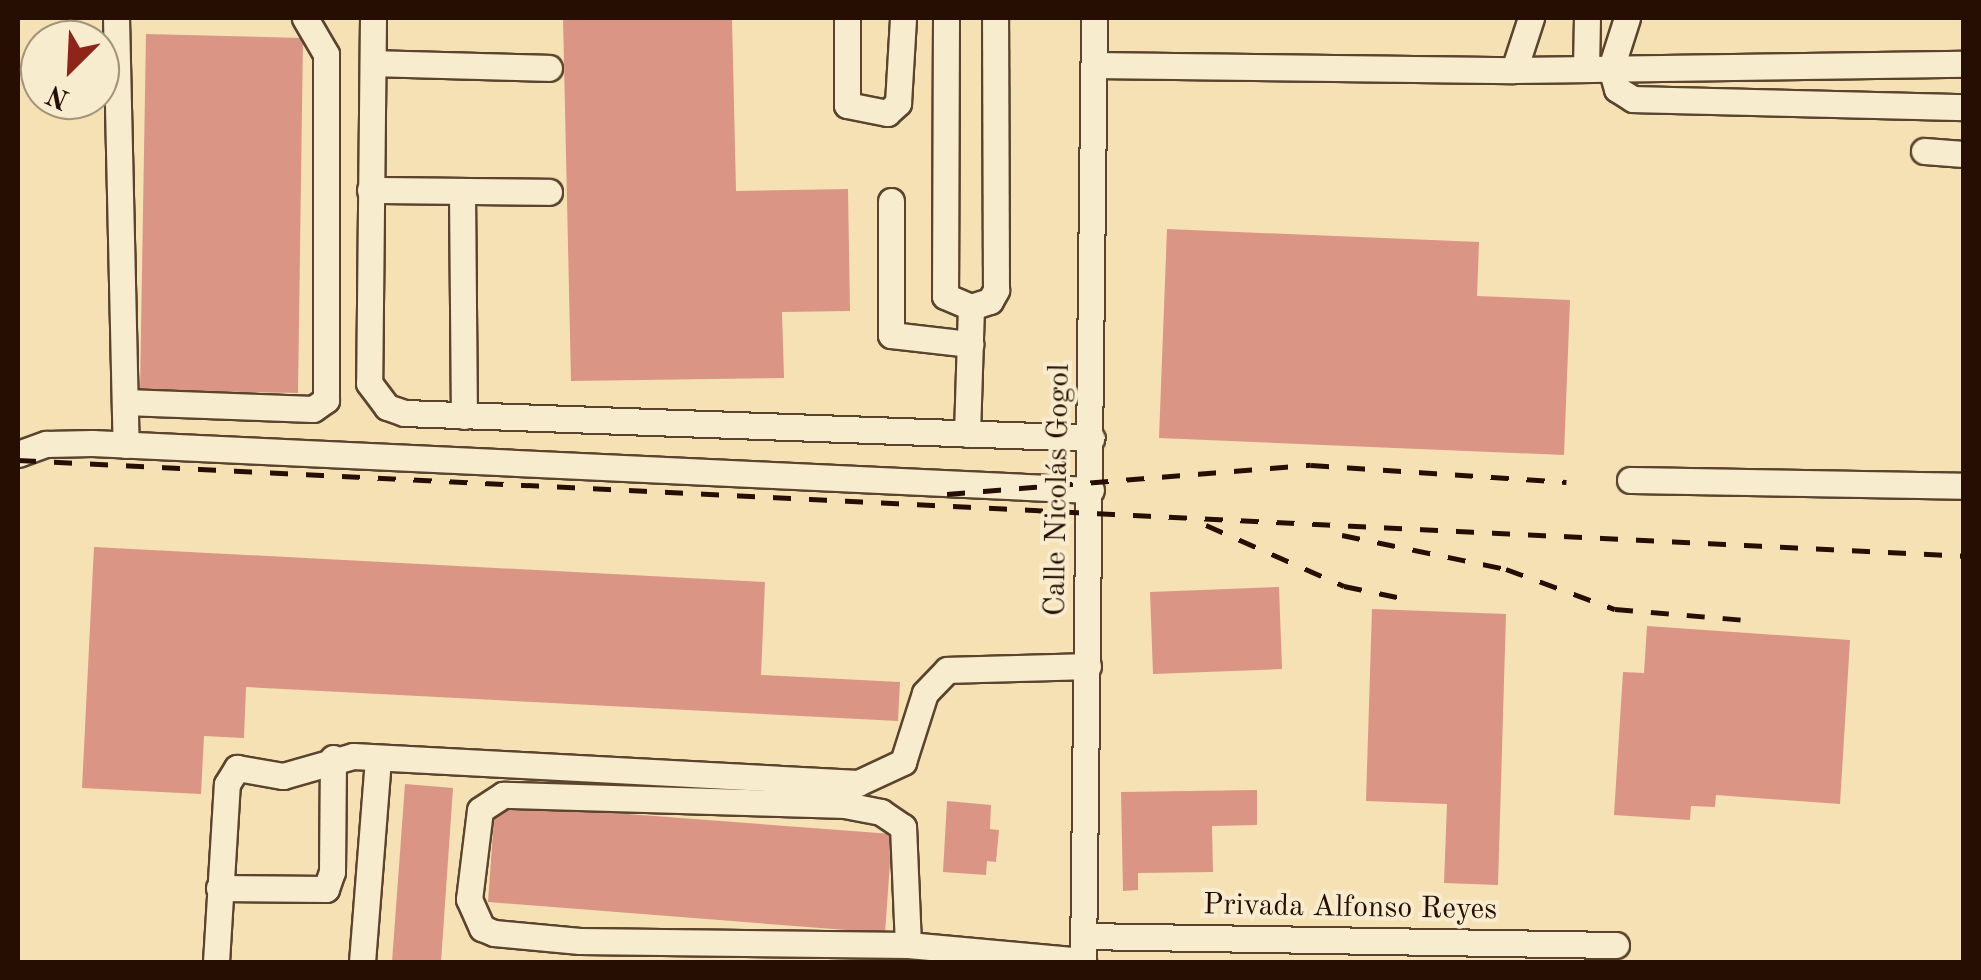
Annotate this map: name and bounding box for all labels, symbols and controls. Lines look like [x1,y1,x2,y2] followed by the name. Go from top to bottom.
[20,20,120,120] north arrow
[43,78,74,113] text: N
[1038,363,1078,617] street label: Calle Nicolás Gogol
[1203,887,1497,929] street label: Privada Alfonso Reyes

